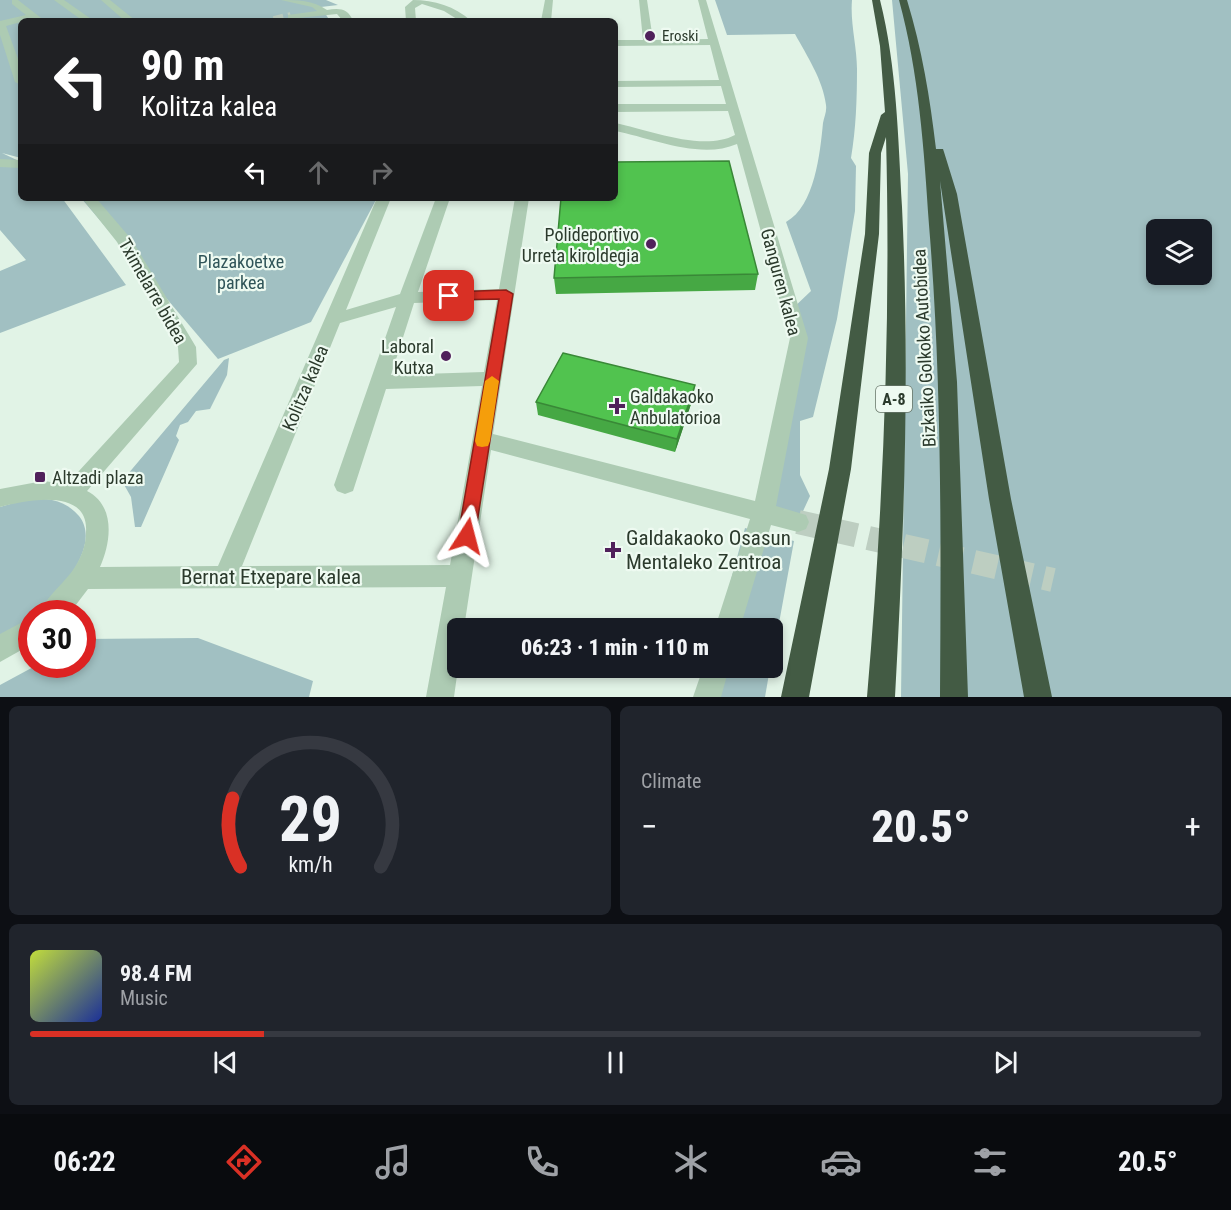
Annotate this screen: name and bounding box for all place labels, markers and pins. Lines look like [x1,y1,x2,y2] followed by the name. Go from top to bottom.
[662,27,698,45] place label: Eroski
[643,29,657,43] marker: Eroski
[522,224,639,266] place label: Polideportivo Urreta kiroldegia
[644,237,658,251] marker: Polideportivo Urreta kiroldegia
[423,270,474,321] pin
[381,336,434,378] place label: Laboral Kutxa
[439,349,453,363] marker: Laboral Kutxa
[630,386,721,428] place label: Galdakaoko Anbulatorioa
[608,397,626,415] marker: Galdakaoko Anbulatorioa
[52,467,144,488] place label: Altzadi plaza
[33,470,47,484] marker: Altzadi plaza
[626,526,791,574] place label: Galdakaoko Osasun Mentaleko Zentroa
[604,541,622,559] marker: Galdakaoko Osasun Mentaleko Zentroa

